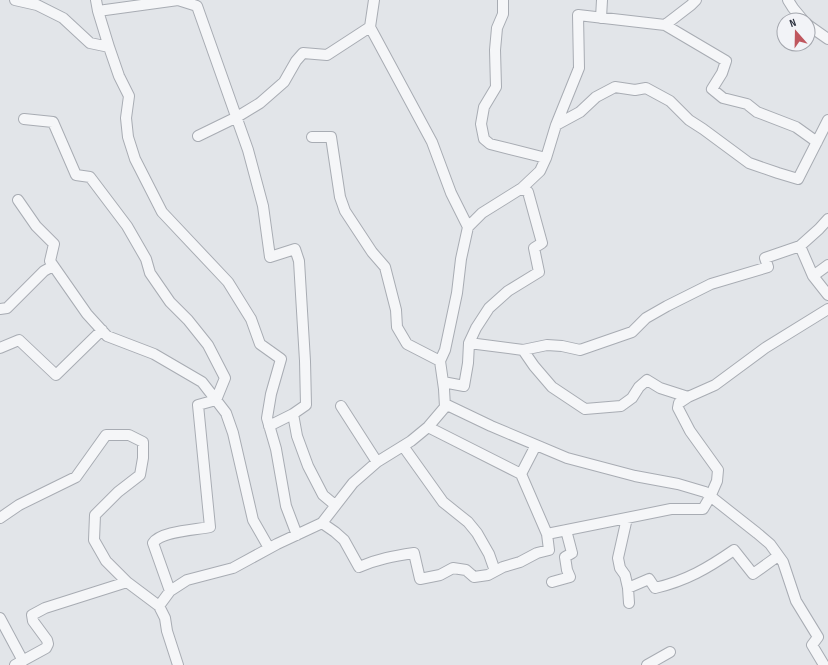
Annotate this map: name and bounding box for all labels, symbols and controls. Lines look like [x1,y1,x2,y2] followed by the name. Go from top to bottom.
[776,12,816,52] north arrow
[788,16,798,30] text: N

